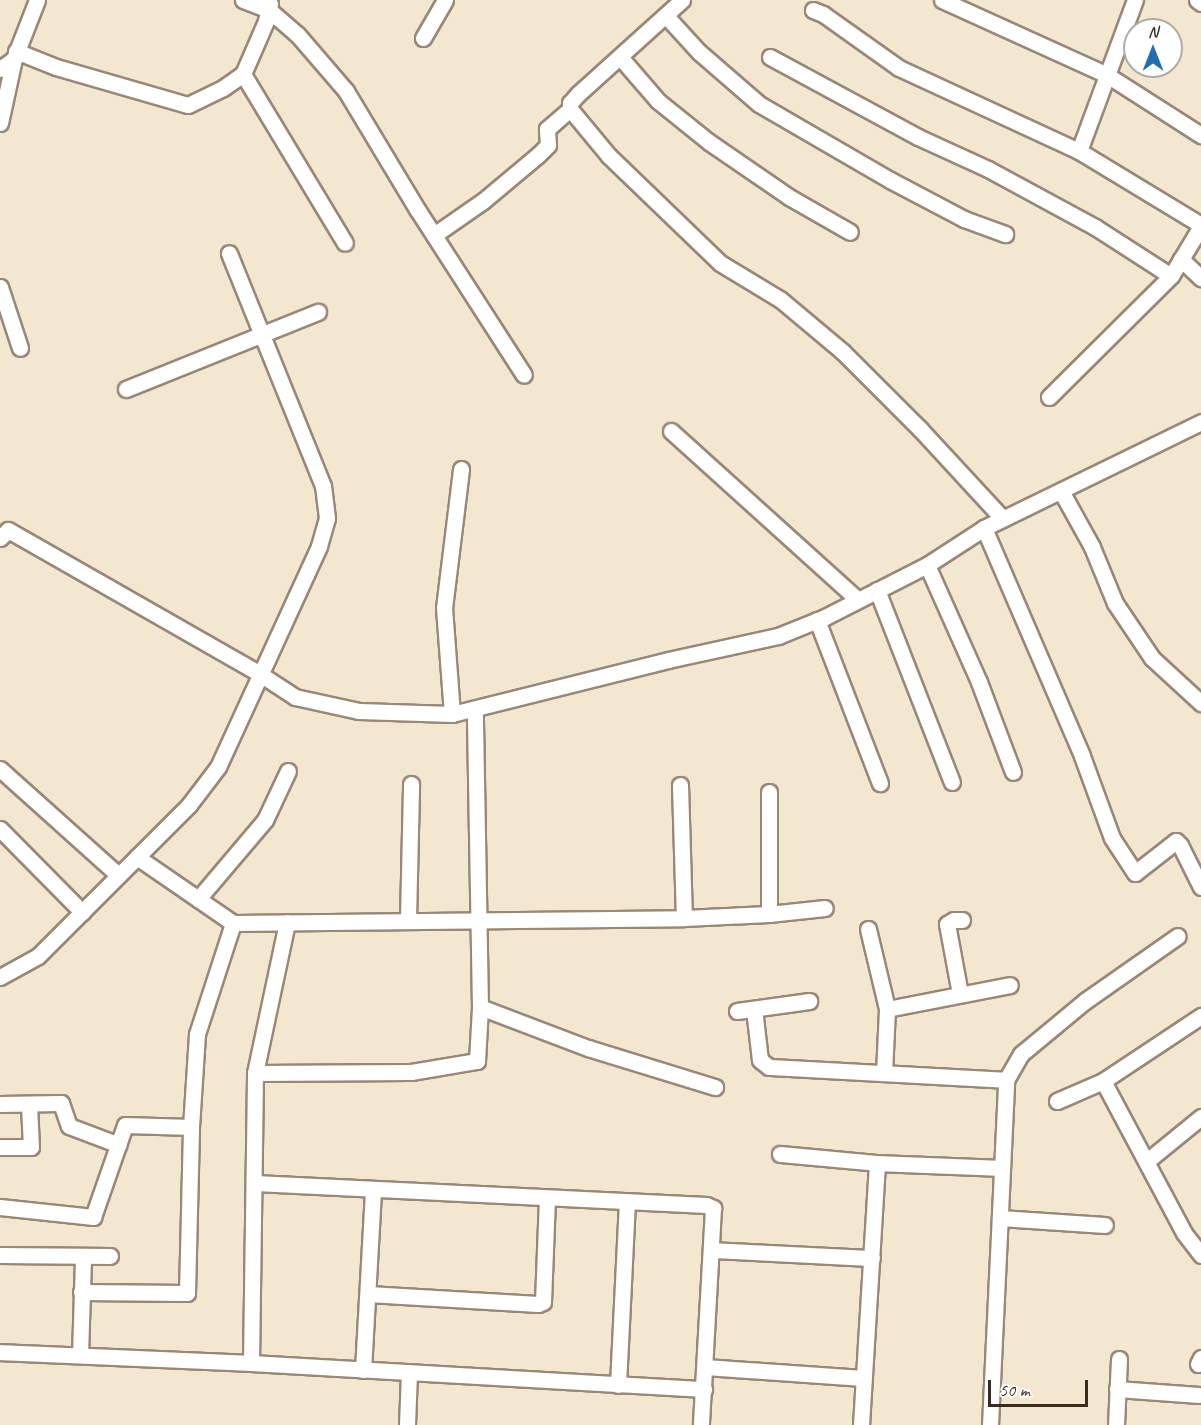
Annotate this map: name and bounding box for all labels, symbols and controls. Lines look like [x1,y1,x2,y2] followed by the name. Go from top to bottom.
[1123,18,1183,78] north arrow
[1148,22,1158,42] text: N
[991,1368,1092,1406] scale bar
[999,1379,1030,1401] text: 50 m

